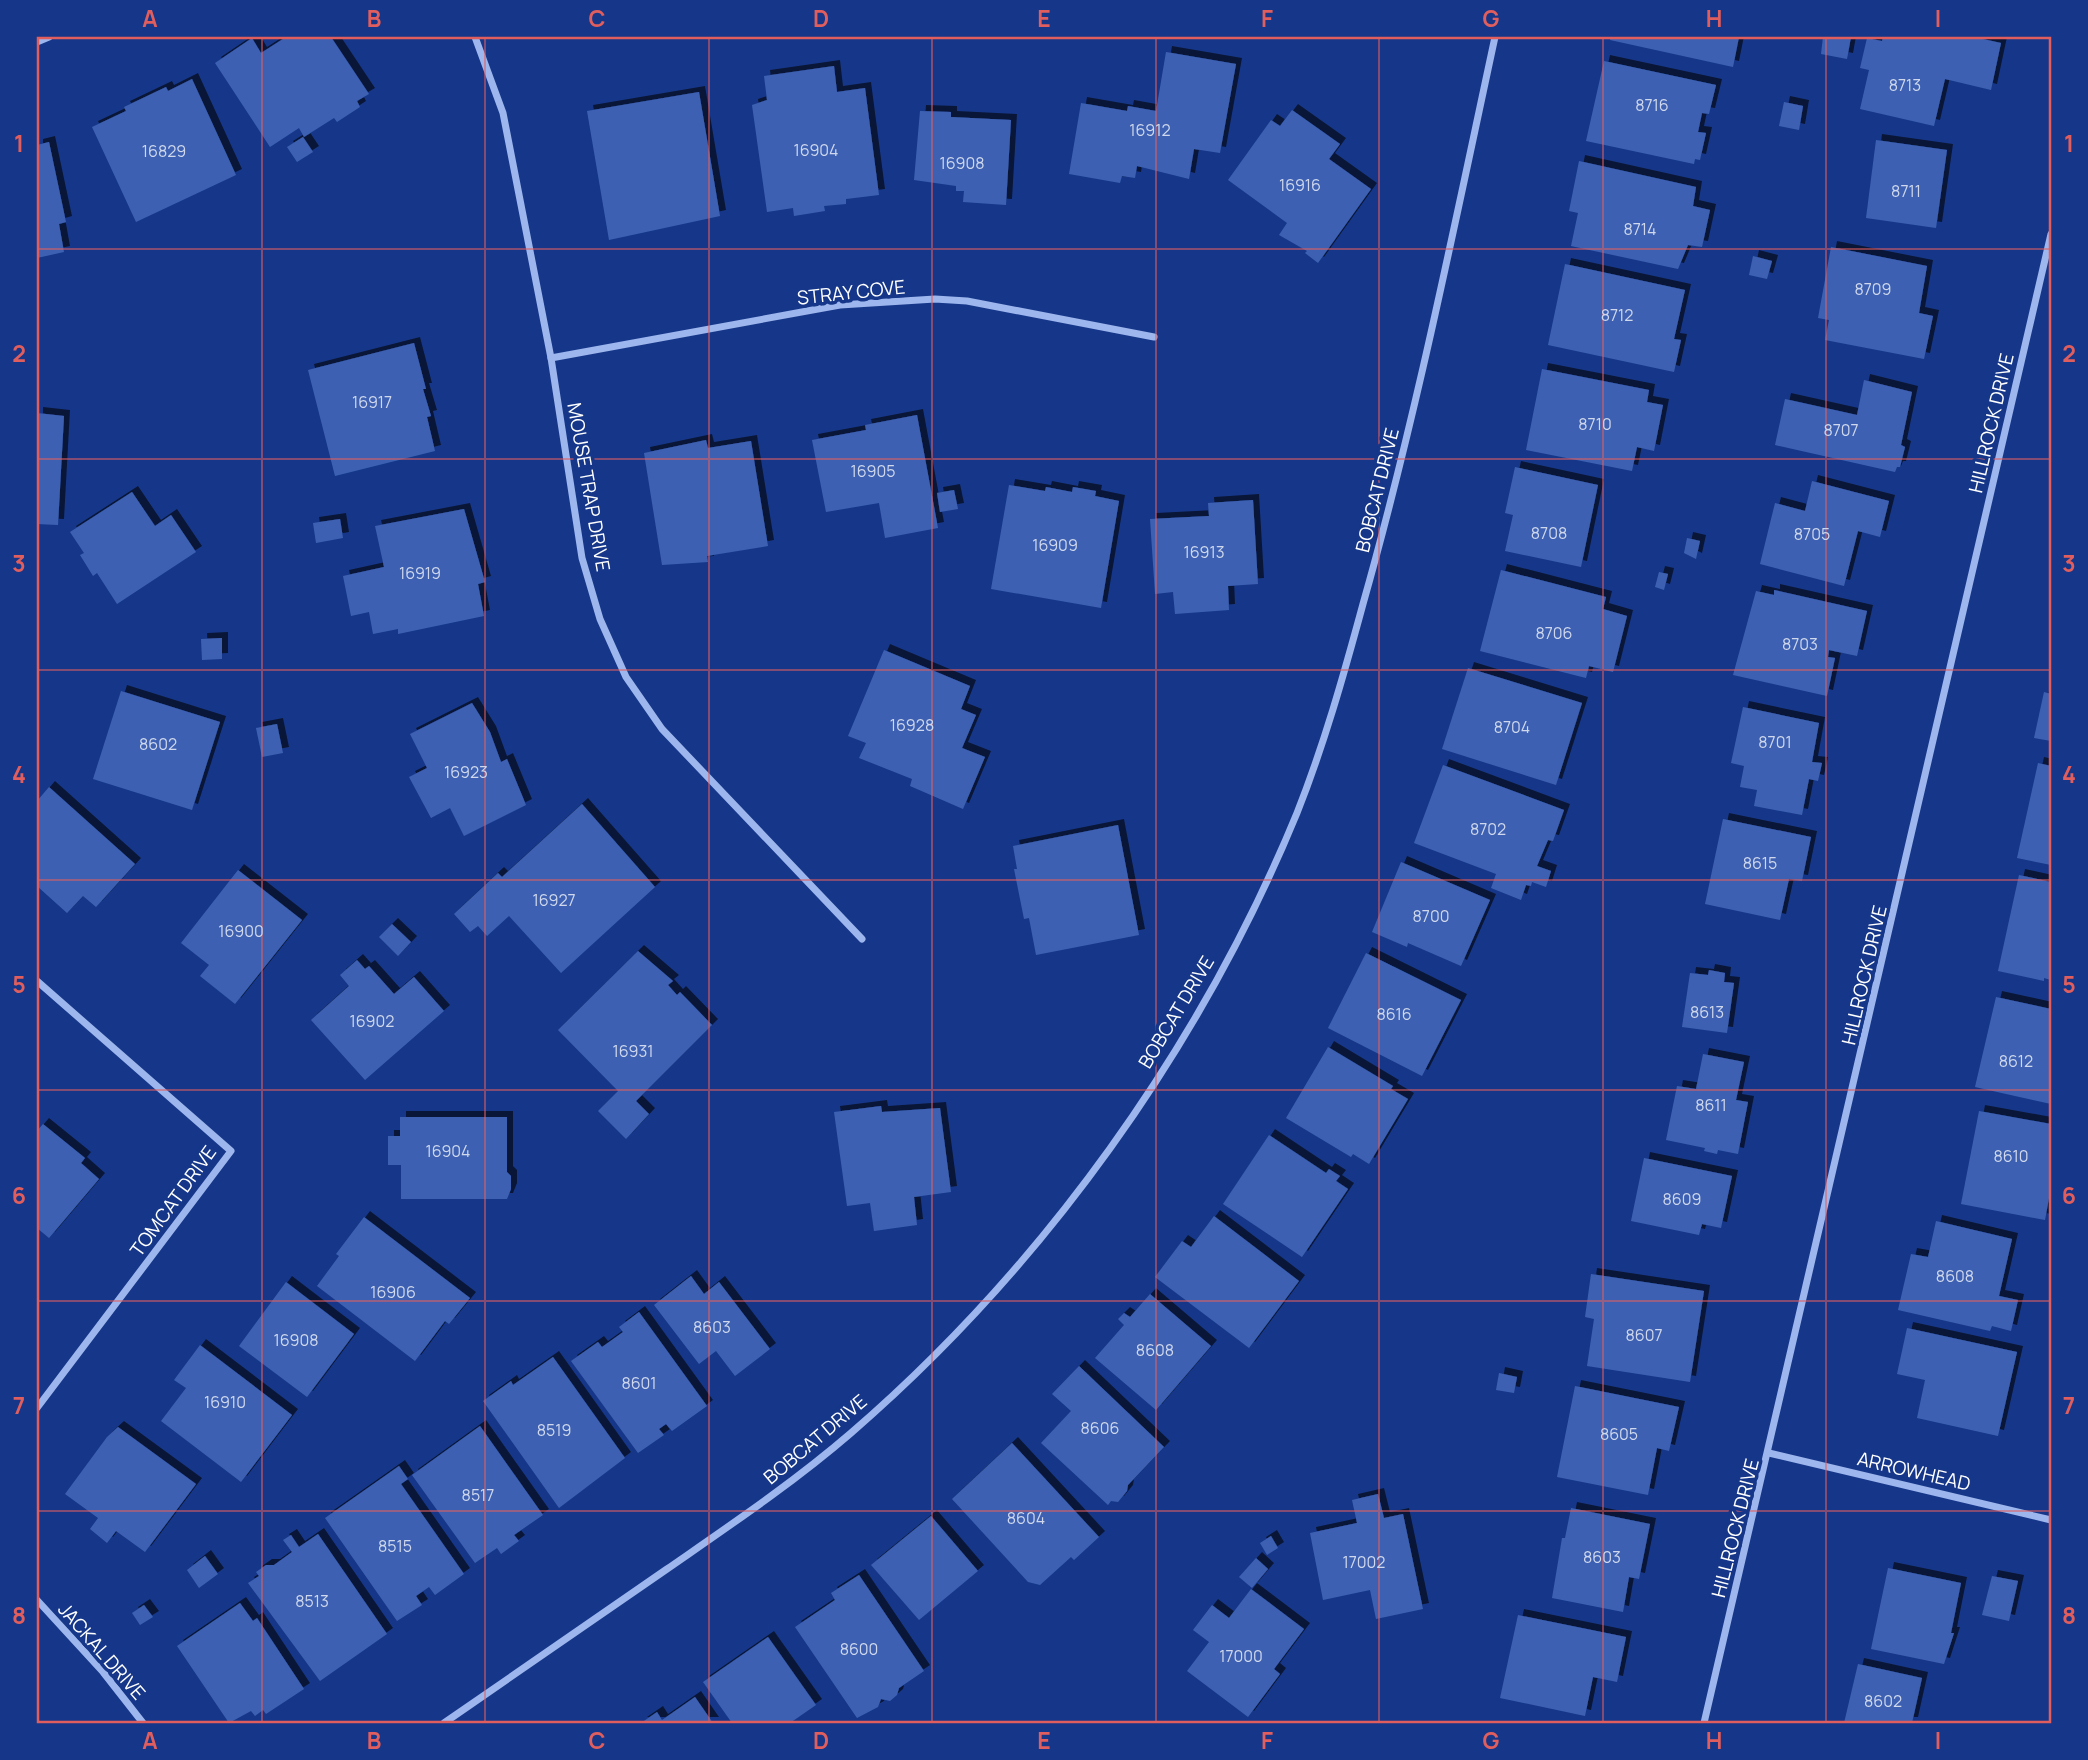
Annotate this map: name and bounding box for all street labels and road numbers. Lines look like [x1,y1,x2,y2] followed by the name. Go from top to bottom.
[796,273,906,311] street label: STRAY COVE
[1962,351,2020,495] street label: HILLROCK DRIVE
[561,401,617,573] street label: MOUSE TRAP DRIVE
[1349,425,1405,555] street label: BOBCAT DRIVE
[1835,903,1893,1047] street label: HILLROCK DRIVE
[1132,951,1220,1073] street label: BOBCAT DRIVE
[124,1140,222,1262] street label: TOMCAT DRIVE
[758,1388,872,1490] street label: BOBCAT DRIVE
[1855,1445,1973,1497] street label: ARROWHEAD
[1705,1456,1765,1600] street label: HILLROCK DRIVE
[52,1597,152,1705] street label: JACKAL DRIVE

